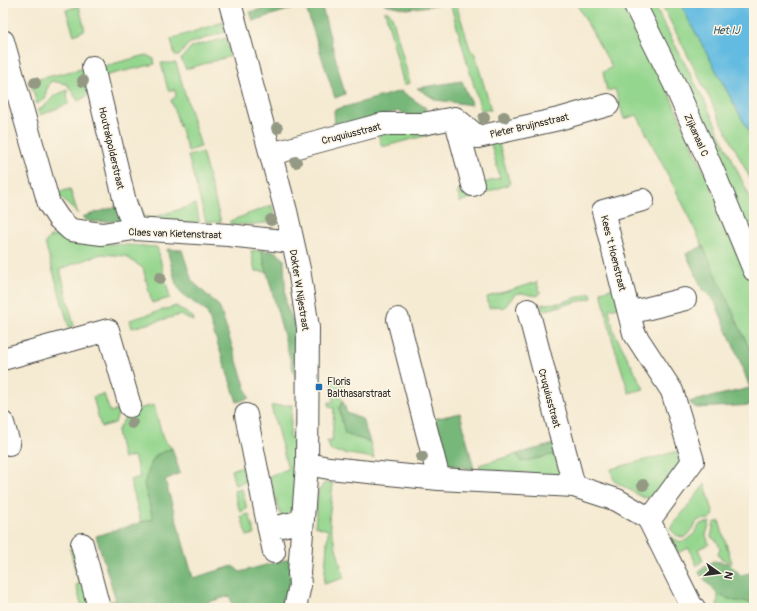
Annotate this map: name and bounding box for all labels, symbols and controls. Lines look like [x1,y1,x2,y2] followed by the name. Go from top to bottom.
[712,24,741,37] water label: Het IJ
[96,106,127,192] street label: Houtrakpolderstraat
[489,111,571,141] street label: Pieter Bruijnsstraat
[681,112,711,159] street label: Zijkanaal C
[320,121,383,147] street label: Cruquiusstraat
[598,214,628,293] street label: Kees 't Hoenstraat
[128,226,223,242] street label: Claes van Kietenstraat
[287,249,312,333] street label: Dokter W Nijestraat
[535,367,563,430] street label: Cruquiusstraat
[327,376,392,400] place label: Floris Balthasarstraat
[314,382,324,392] marker: Floris Balthasarstraat
[699,553,739,593] north arrow
[721,570,735,581] text: N

